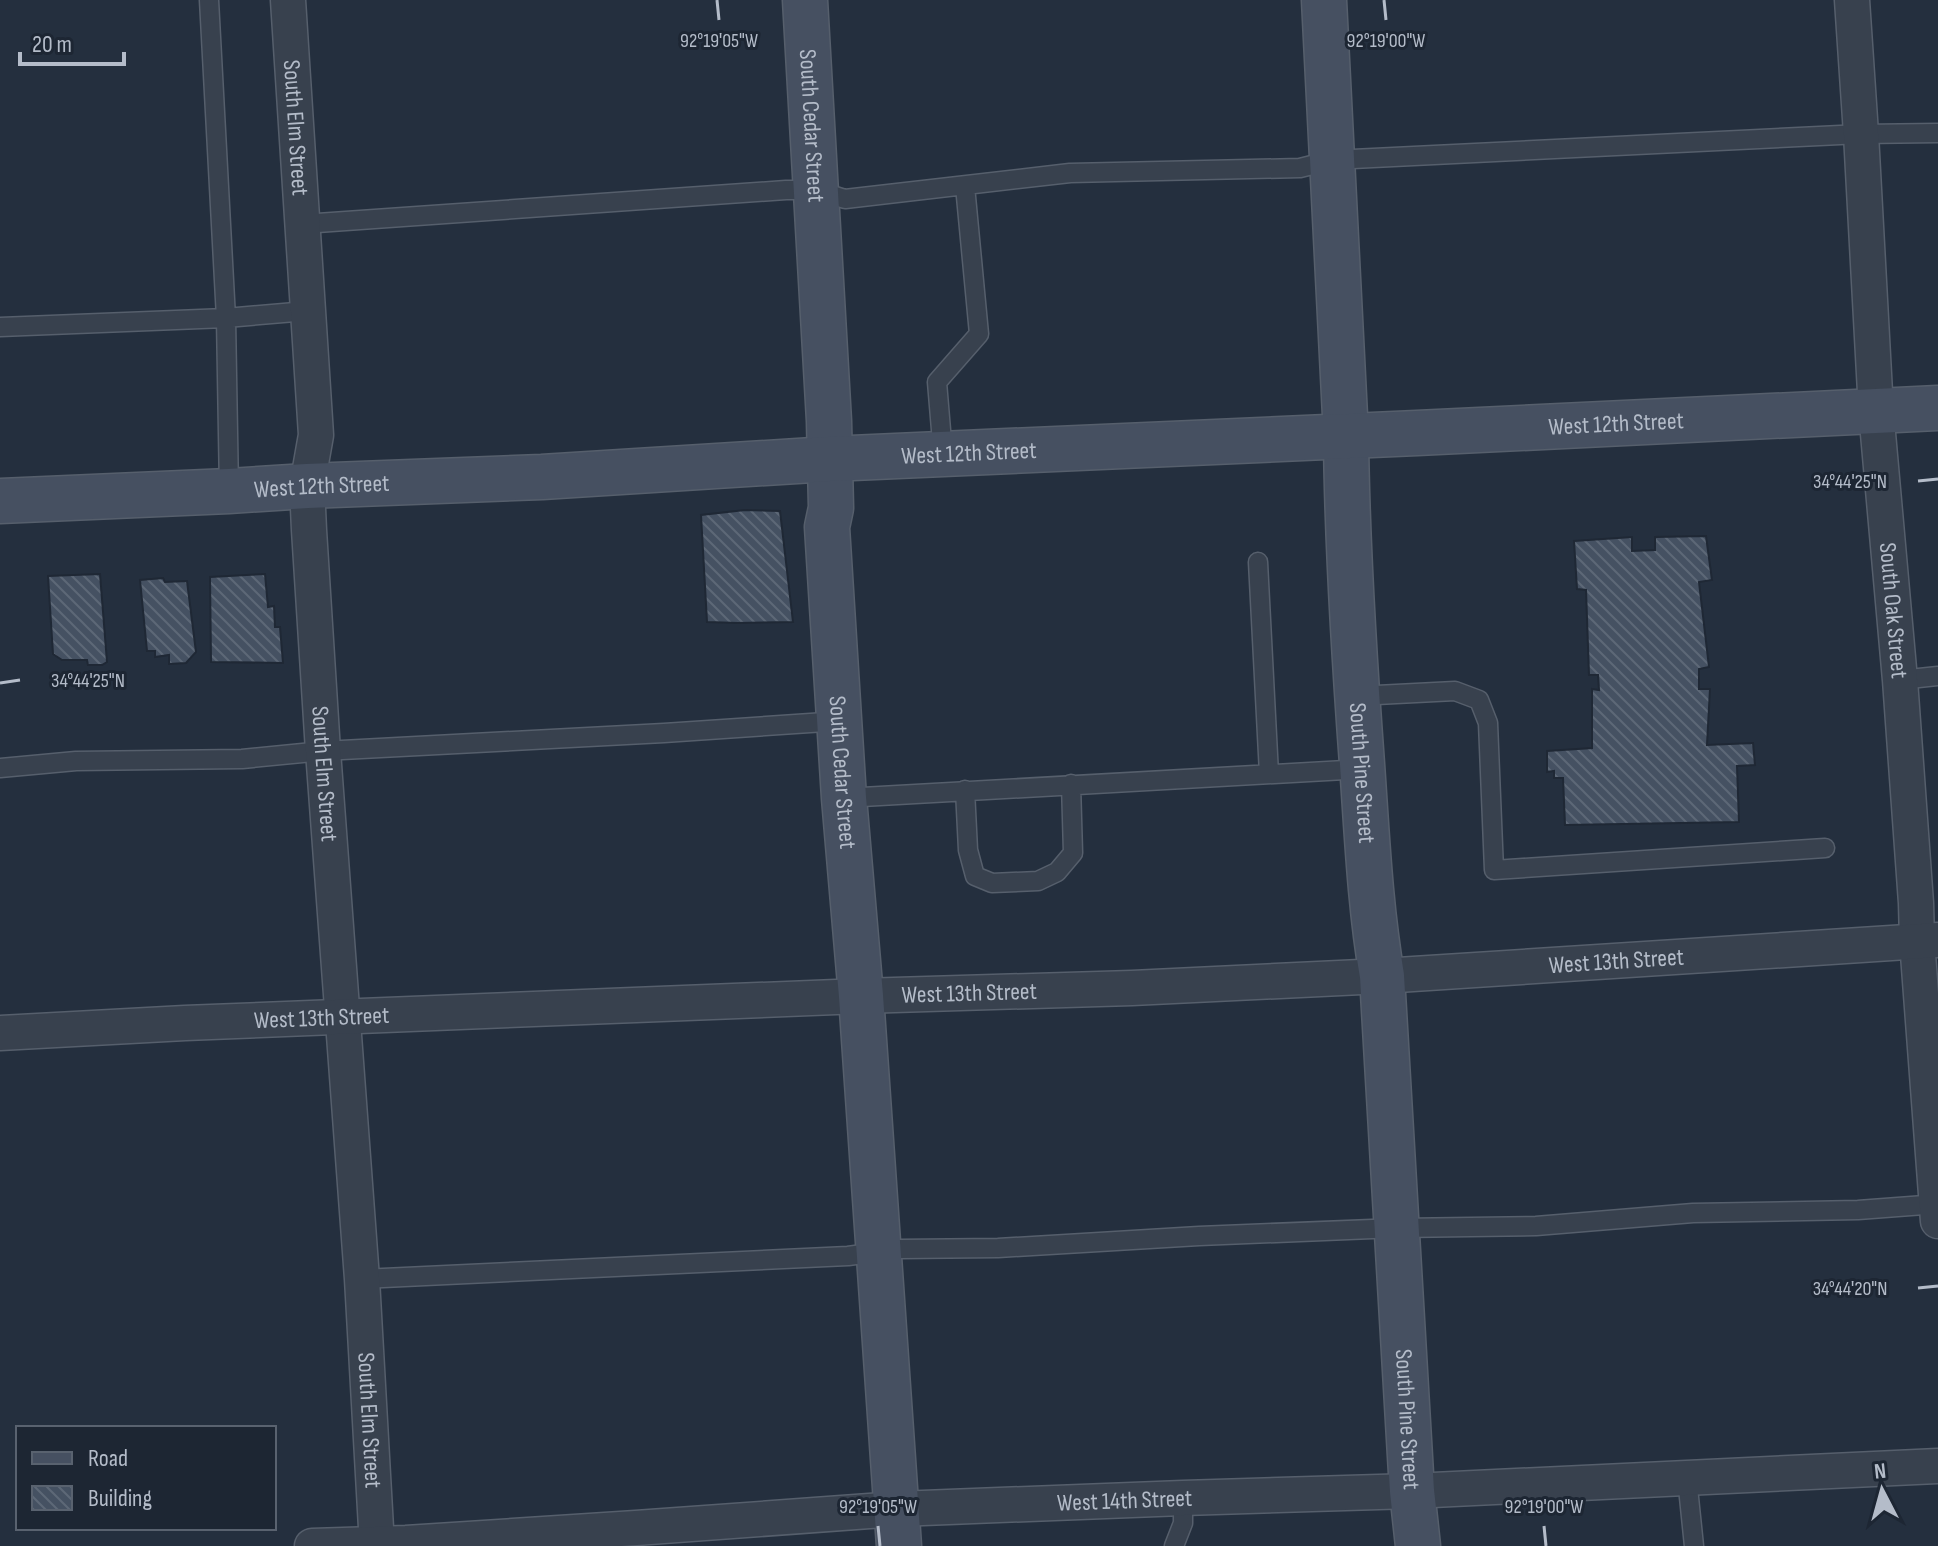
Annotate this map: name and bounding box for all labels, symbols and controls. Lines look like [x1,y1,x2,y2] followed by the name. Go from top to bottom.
[20,16,124,66] scale bar
[680,29,758,53] text: 92°19'05"W
[1347,29,1425,53] text: 92°19'00"W
[32,30,72,59] text: 20 m
[793,48,831,203] street label: South Cedar Street
[277,59,315,197] street label: South Elm Street
[1548,406,1684,442] street label: West 12th Street
[901,436,1037,471] street label: West 12th Street
[253,469,390,504] street label: West 12th Street
[1813,470,1887,494] text: 34°44'25"N
[1873,541,1914,680] street label: South Oak Street
[51,669,125,693] text: 34°44'25"N
[823,695,862,850] street label: South Cedar Street
[1343,702,1381,844] street label: South Pine Street
[305,705,344,843] street label: South Elm Street
[1548,942,1685,980] street label: West 13th Street
[901,977,1037,1010] street label: West 13th Street
[253,1001,390,1035] street label: West 13th Street
[1813,1277,1887,1301] text: 34°44'20"N
[1389,1348,1426,1490] street label: South Pine Street
[351,1351,388,1489] street label: South Elm Street
[16,1426,276,1530] legend
[88,1444,128,1473] text: Road
[1842,1450,1922,1530] north arrow
[1873,1458,1887,1486] text: N
[88,1484,152,1513] text: Building
[1056,1484,1193,1518] street label: West 14th Street
[839,1495,917,1519] text: 92°19'05"W
[1505,1495,1583,1519] text: 92°19'00"W

